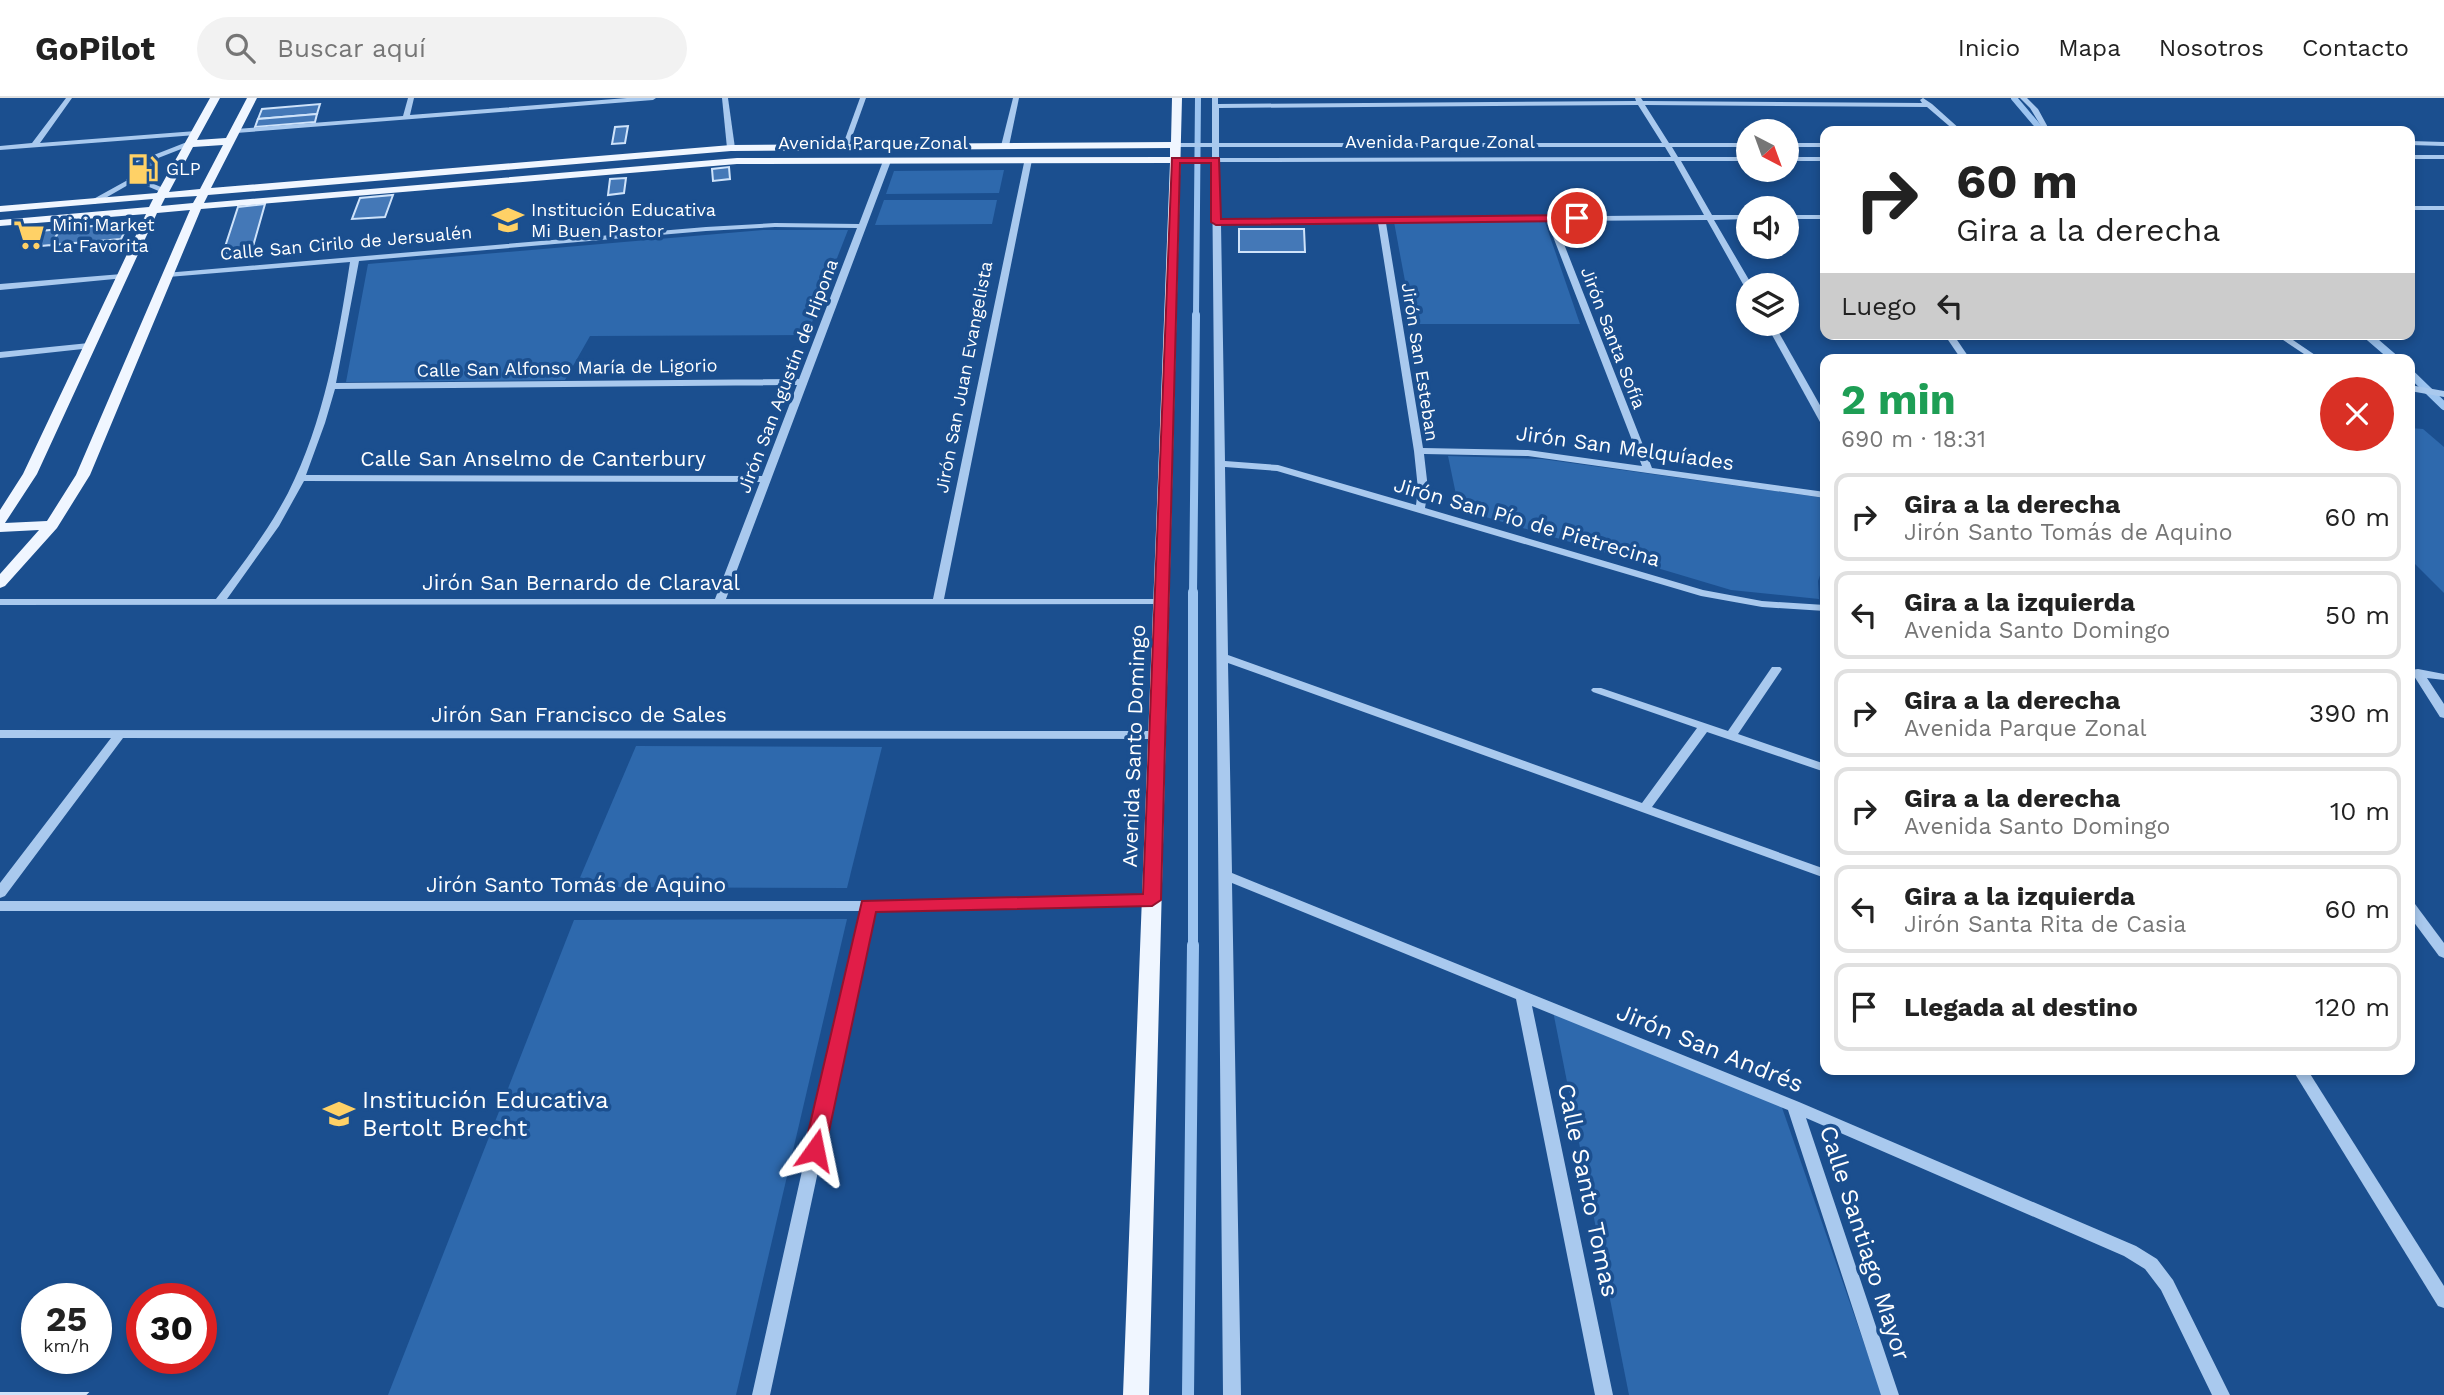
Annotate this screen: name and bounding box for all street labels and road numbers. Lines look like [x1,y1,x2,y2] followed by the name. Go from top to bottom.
[1345,131,1535,152] street label: Avenida Parque Zonal
[778,132,968,153] street label: Avenida Parque Zonal
[219,221,473,264] street label: Calle San Cirilo de Jersualén
[733,256,842,496] street label: Jirón San Agustín de Hipona
[931,259,996,495] street label: Jirón San Juan Evangelista
[1577,264,1650,412] street label: Jirón Santa Sofía
[1398,281,1443,443] street label: Jirón San Esteban
[416,354,718,381] street label: Calle San Alfonso María de Ligorio
[1514,420,1736,475] street label: Jirón San Melquíades
[360,446,706,471] street label: Calle San Anselmo de Canterbury
[1391,471,1663,572] street label: Jirón San Pío de Pietrecina
[422,570,741,595] street label: Jirón San Bernardo de Claraval
[1117,624,1150,868] street label: Avenida Santo Domingo
[431,702,727,727] street label: Jirón San Francisco de Sales
[426,872,726,897] street label: Jirón Santo Tomás de Aquino
[1612,998,1808,1098] street label: Jirón San Andrés
[1552,1081,1624,1299] street label: Calle Santo Tomas
[1814,1122,1916,1364] street label: Calle Santiago Mayor

